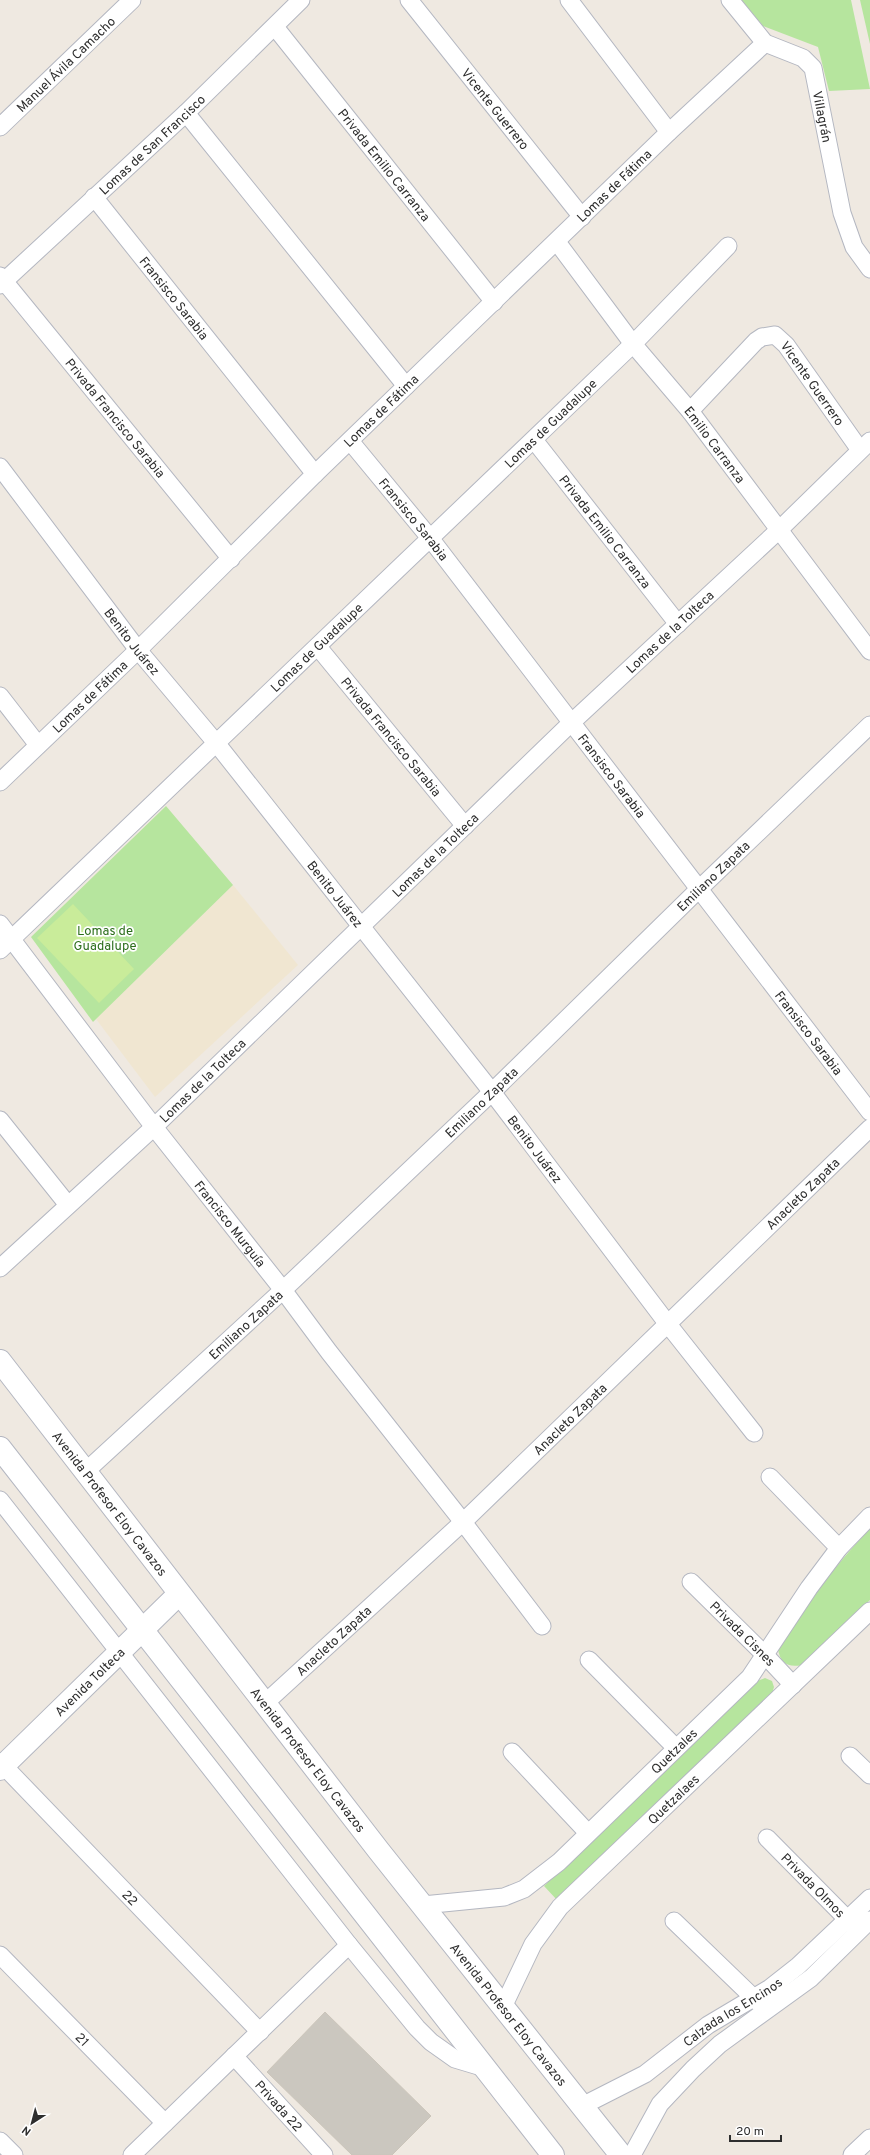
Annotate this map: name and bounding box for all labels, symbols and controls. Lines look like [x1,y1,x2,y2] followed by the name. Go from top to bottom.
[14,14,120,117] street label: Manuel Ávila Camacho
[457,66,531,154] street label: Vicente Guerrero
[808,90,834,144] street label: Villagrán
[97,92,210,199] street label: Lomas de San Francisco
[333,106,433,225] street label: Privada Emilio Carranza
[574,147,656,227] street label: Lomas de Fátima
[135,254,211,344] street label: Fransisco Sarabia
[776,339,846,430] street label: Vicente Guerrero
[61,356,168,482] street label: Privada Francisco Sarabia
[341,372,423,452] street label: Lomas de Fátima
[502,377,601,472] street label: Lomas de Guadalupe
[680,404,748,487] street label: Emilio Carranza
[555,473,653,592] street label: Privada Emilio Carranza
[374,476,451,565] street label: Fransisco Sarabia
[624,588,718,678] street label: Lomas de la Tolteca
[268,601,367,696] street label: Lomas de Guadalupe
[99,606,162,680] street label: Benito Juárez
[50,658,132,737] street label: Lomas de Fátima
[336,675,444,801] street label: Privada Francisco Sarabia
[573,731,648,822] street label: Fransisco Sarabia
[390,811,483,902] street label: Lomas de la Tolteca
[675,839,754,916] street label: Emiliano Zapata
[302,858,365,932] street label: Benito Juárez
[74,924,136,955] park label: Lomas de Guadalupe
[770,989,845,1079] street label: Fransisco Sarabia
[157,1036,250,1127] street label: Lomas de la Tolteca
[443,1065,522,1142] street label: Emiliano Zapata
[503,1113,564,1187] street label: Benito Juárez
[764,1156,844,1234] street label: Anacleto Zapata
[190,1178,268,1271] street label: Francisco Murguía
[206,1288,287,1364] street label: Emiliano Zapata
[531,1381,611,1460] street label: Anacleto Zapata
[48,1429,169,1580] street label: Avenida Profesor Eloy Cavazos
[706,1599,777,1670] street label: Privada Cisnes
[294,1604,376,1680] street label: Anacleto Zapata
[52,1645,129,1721] street label: Avenida Tolteca
[246,1685,368,1836] street label: Avenida Profesor Eloy Cavazos
[649,1726,702,1778] street label: Quetzales
[645,1772,704,1829] street label: Quetzalaes
[777,1851,847,1922] street label: Privada Olmos
[118,1888,140,1910] street label: 22
[445,1941,569,2090] street label: Avenida Profesor Eloy Cavazos
[681,1975,786,2051] street label: Calzada los Encinos
[71,2030,91,2051] street label: 21
[250,2078,305,2136] street label: Privada 22
[12,2103,52,2143] north arrow
[730,2117,781,2143] scale bar
[19,2122,34,2138] text: N
[736,2124,764,2140] text: 20 m

